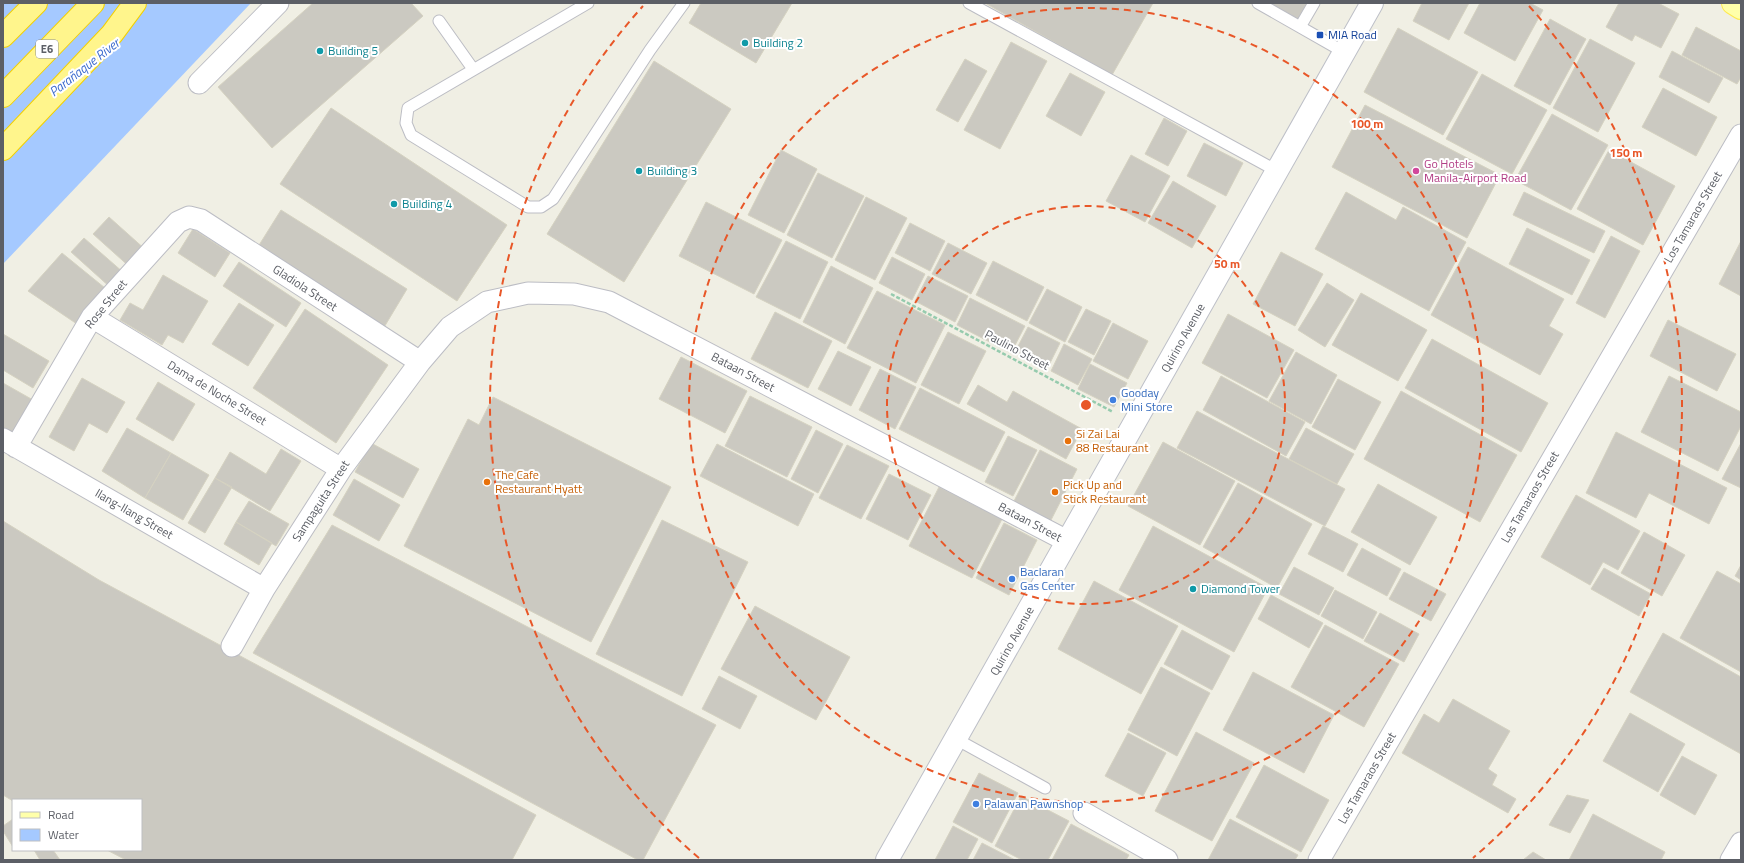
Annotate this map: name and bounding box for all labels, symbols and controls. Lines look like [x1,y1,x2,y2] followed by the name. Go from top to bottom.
[1328,25,1377,44] place label: MIA Road
[1315,30,1325,40] marker: MIA Road
[44,32,125,101] water label: Parañaque River
[753,33,803,52] place label: Building 2
[740,38,750,48] marker: Building 2
[36,40,58,58] road number: E6
[328,41,378,60] place label: Building 5
[315,46,325,56] marker: Building 5
[1351,114,1383,133] text: 100 m
[1610,143,1642,162] text: 150 m
[1424,154,1527,187] place label: Go Hotels Manila-Airport Road
[647,161,697,180] place label: Building 3
[634,166,644,176] marker: Building 3
[1411,166,1421,176] marker: Go Hotels Manila-Airport Road
[1659,167,1727,266] street label: Los Tamaraos Street
[402,194,452,213] place label: Building 4
[389,199,399,209] marker: Building 4
[1214,254,1240,273] text: 50 m
[269,259,342,316] street label: Gladiola Street
[80,274,132,333] street label: Rose Street
[1156,300,1209,376] street label: Quirino Avenue
[981,324,1054,375] street label: Paulino Street
[708,347,779,397] street label: Bataan Street
[164,355,271,430] street label: Dama de Noche Street
[1121,383,1172,416] place label: Gooday Mini Store
[1108,395,1118,405] marker: Gooday Mini Store
[1079,398,1093,412] centre of rings
[1076,424,1149,457] place label: Si Zai Lai 88 Restaurant
[1063,436,1073,446] marker: Si Zai Lai 88 Restaurant
[1496,447,1564,546] street label: Los Tamaraos Street
[287,456,355,545] street label: Sampaguita Street
[495,465,583,498] place label: The Cafe Restaurant Hyatt
[1063,475,1147,508] place label: Pick Up and Stick Restaurant
[482,477,492,487] marker: The Cafe Restaurant Hyatt
[92,483,178,544] street label: Ilang-Ilang Street
[1050,487,1060,497] marker: Pick Up and Stick Restaurant
[995,497,1066,547] street label: Bataan Street
[1020,562,1075,595] place label: Baclaran Gas Center
[1007,574,1017,584] marker: Baclaran Gas Center
[1201,579,1280,598] place label: Diamond Tower
[1188,584,1198,594] marker: Diamond Tower
[985,603,1038,679] street label: Quirino Avenue
[1333,728,1401,827] street label: Los Tamaraos Street
[984,794,1083,813] place label: Palawan Pawnshop
[12,799,142,851] legend
[971,799,981,809] marker: Palawan Pawnshop
[48,805,74,824] text: Road
[48,825,79,844] text: Water

